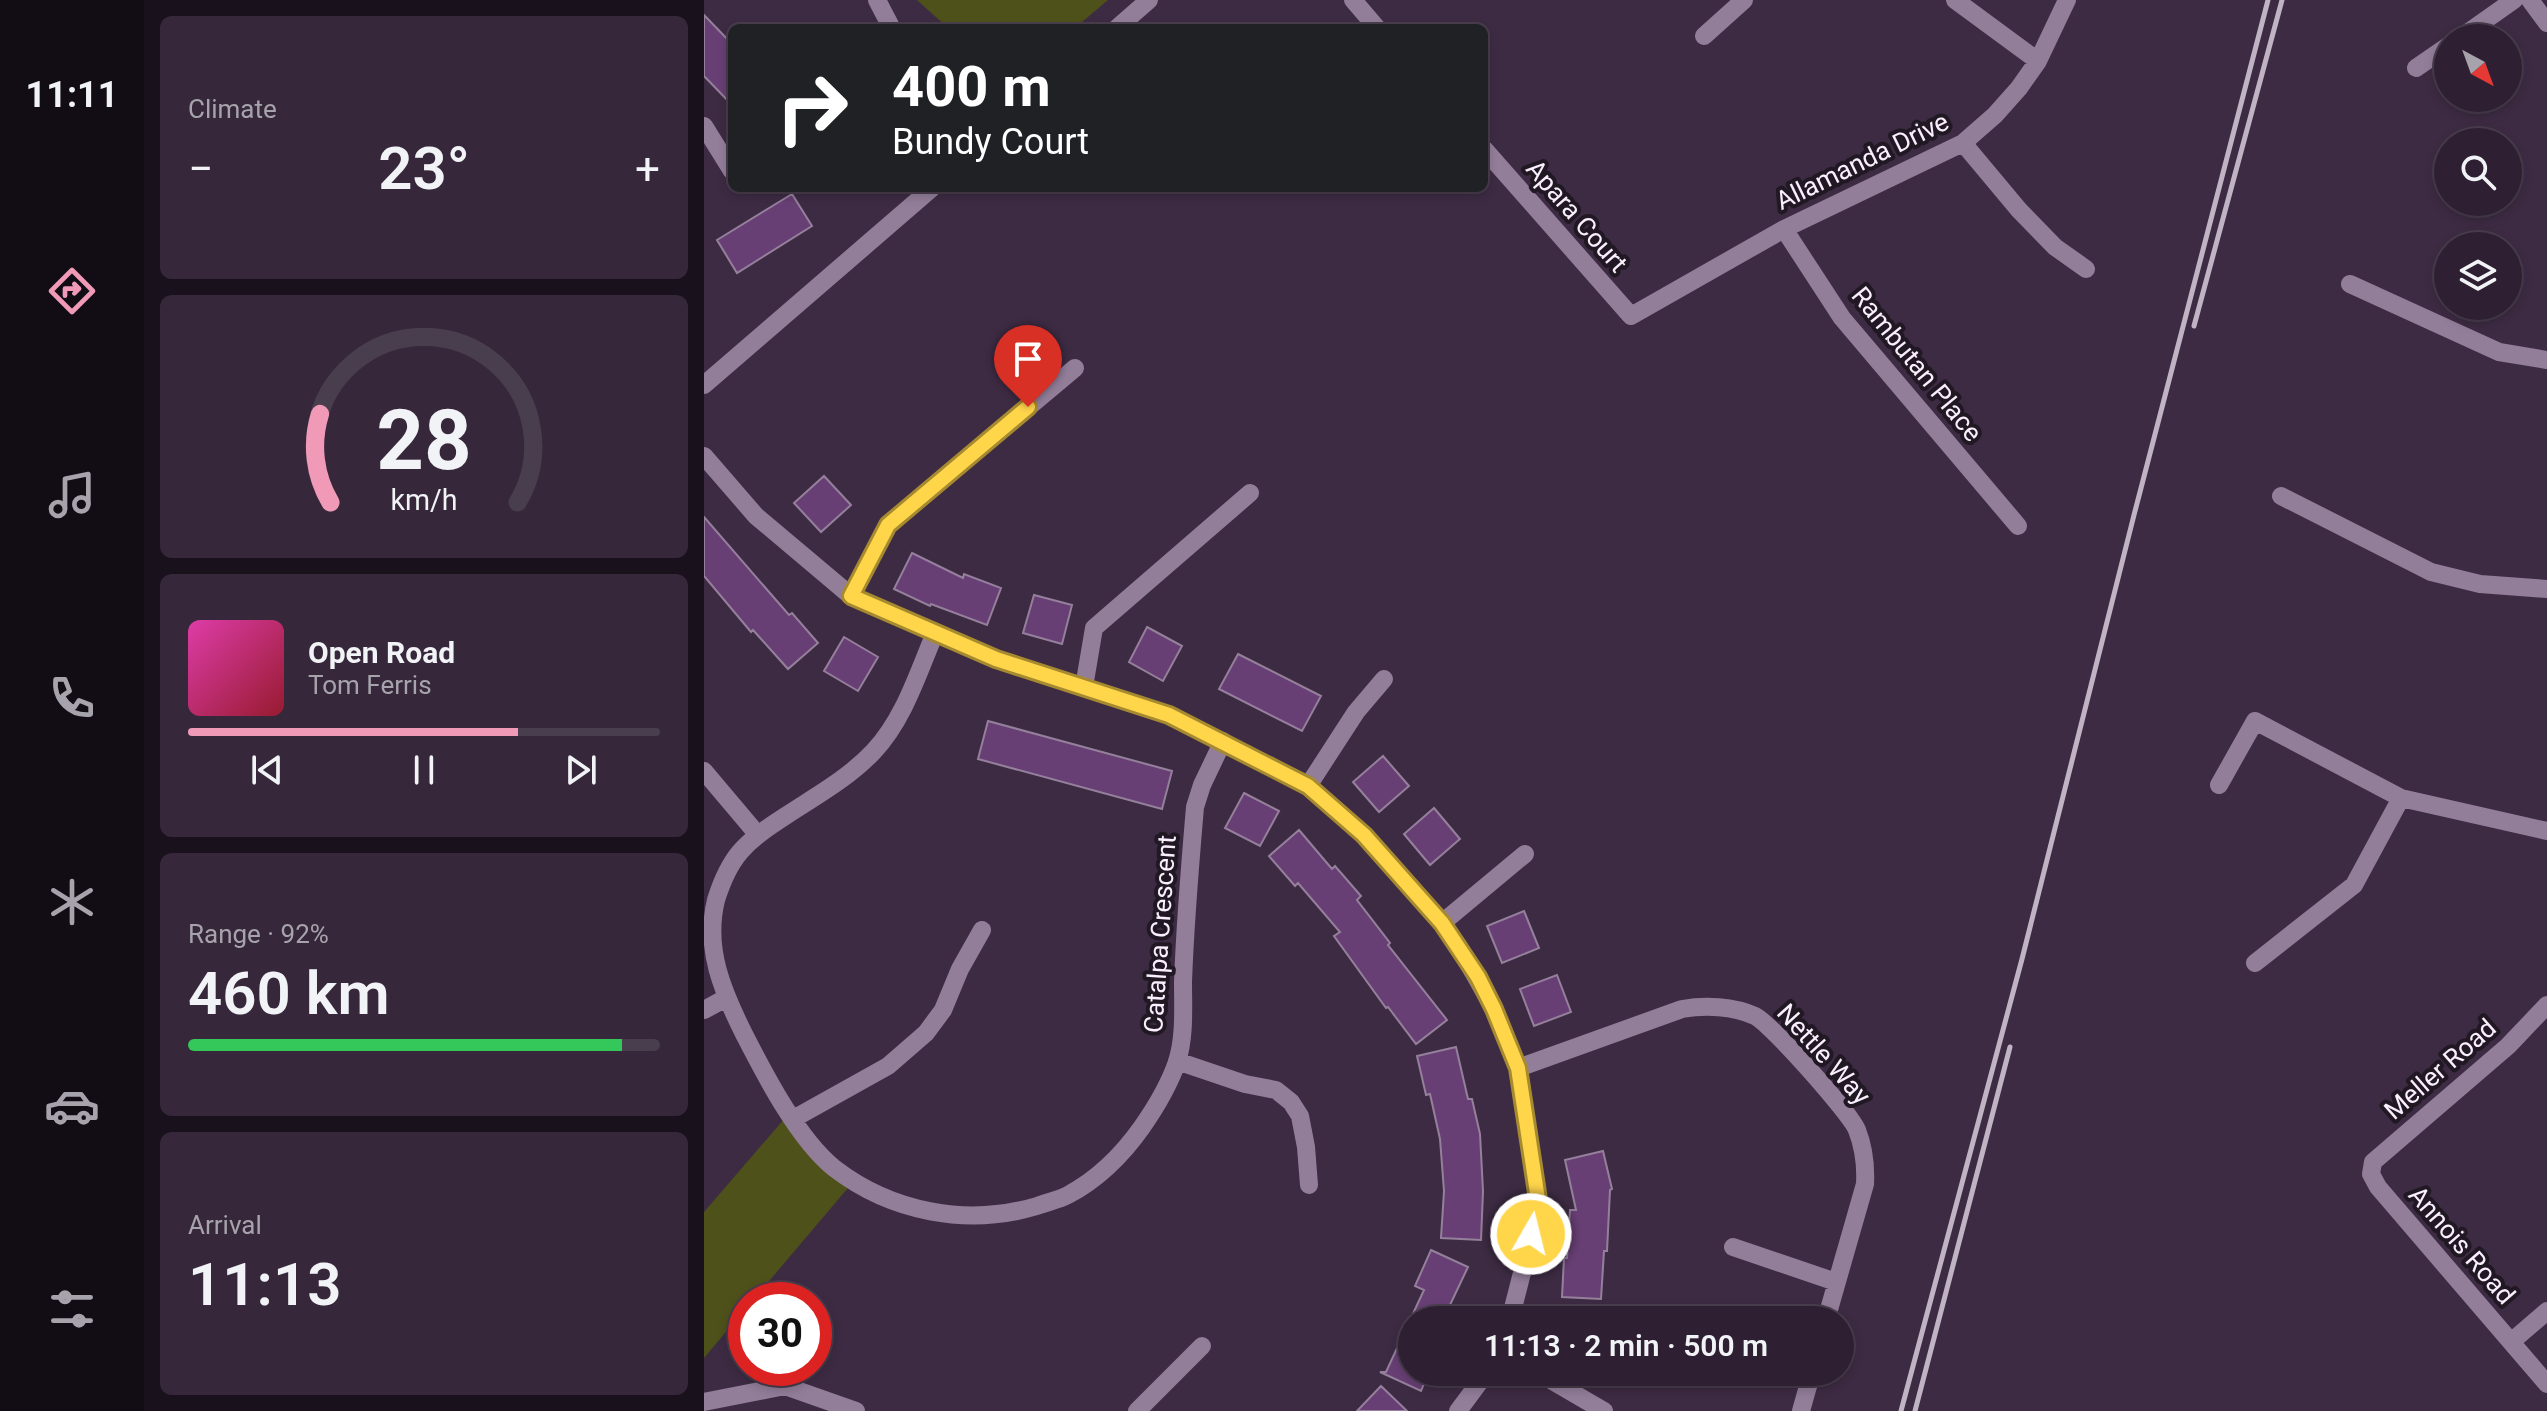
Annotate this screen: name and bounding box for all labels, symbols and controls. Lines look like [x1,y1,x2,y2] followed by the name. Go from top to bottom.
[2434,24,2522,112] north arrow
[2434,24,2522,320] map controls
[892,54,1051,120] text: 400 m
[760,56,864,160] icon: right
[26,74,118,116] text: 11:11
[188,94,277,124] text: Climate
[1771,106,1953,216] street label: Allamanda Drive
[892,121,1089,163] text: Bundy Court
[2434,128,2522,216] button: search
[378,133,470,204] text: 23°
[188,143,213,195] text: −
[635,143,660,195] text: +
[1520,154,1634,278] street label: Apara Court
[2434,232,2522,320] button: layers
[44,263,100,319] icon: directions
[1846,281,1988,447] street label: Rambutan Place
[994,325,1062,407] pin
[1006,337,1050,381] icon: arrive
[376,391,472,488] text: 28
[44,467,100,523] icon: music
[390,483,458,517] text: km/h
[308,635,455,670] text: Open Road
[44,670,100,726] icon: phone
[308,670,432,700] text: Tom Ferris
[245,748,289,792] icon: previous
[402,748,446,792] icon: pause
[559,748,603,792] icon: next
[1138,834,1182,1034] street label: Catalpa Crescent
[44,874,100,930] icon: climate
[188,919,329,949] text: Range · 92%
[188,958,390,1029] text: 460 km
[1771,998,1877,1110] street label: Nettle Way
[2378,1012,2502,1126] street label: Meller Road
[44,1078,100,1134] icon: car
[2403,1180,2521,1310] street label: Annois Road
[1489,1192,1573,1276] position arrow
[188,1210,262,1240] text: Arrival
[188,1249,341,1320] text: 11:13
[44,1281,100,1337] icon: filters
[728,1282,832,1386] speed limit sign: 30
[1484,1328,1768,1363] text: 11:13 · 2 min · 500 m

